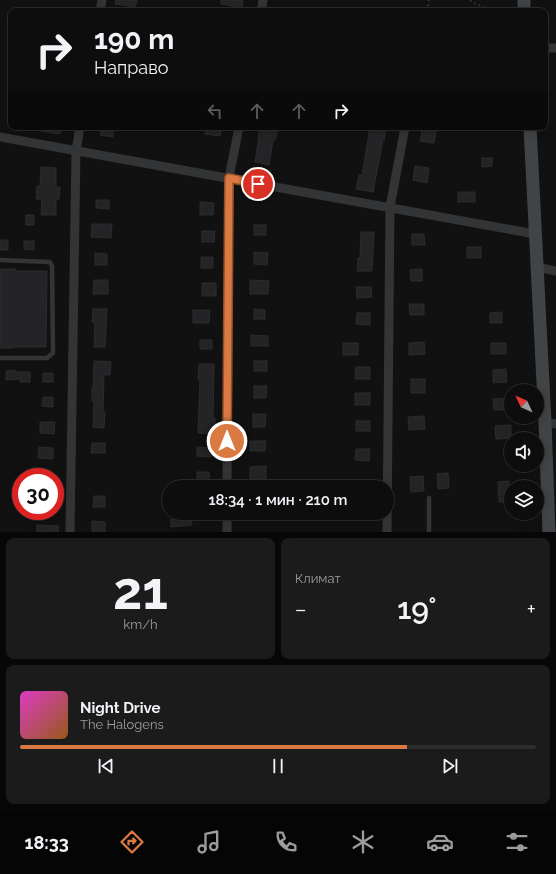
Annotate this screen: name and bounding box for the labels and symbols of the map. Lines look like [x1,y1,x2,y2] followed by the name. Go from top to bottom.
[241,167,275,201] pin
[504,384,544,424] north arrow
[206,420,248,462] position arrow
[12,468,64,520] speed limit sign: 30

